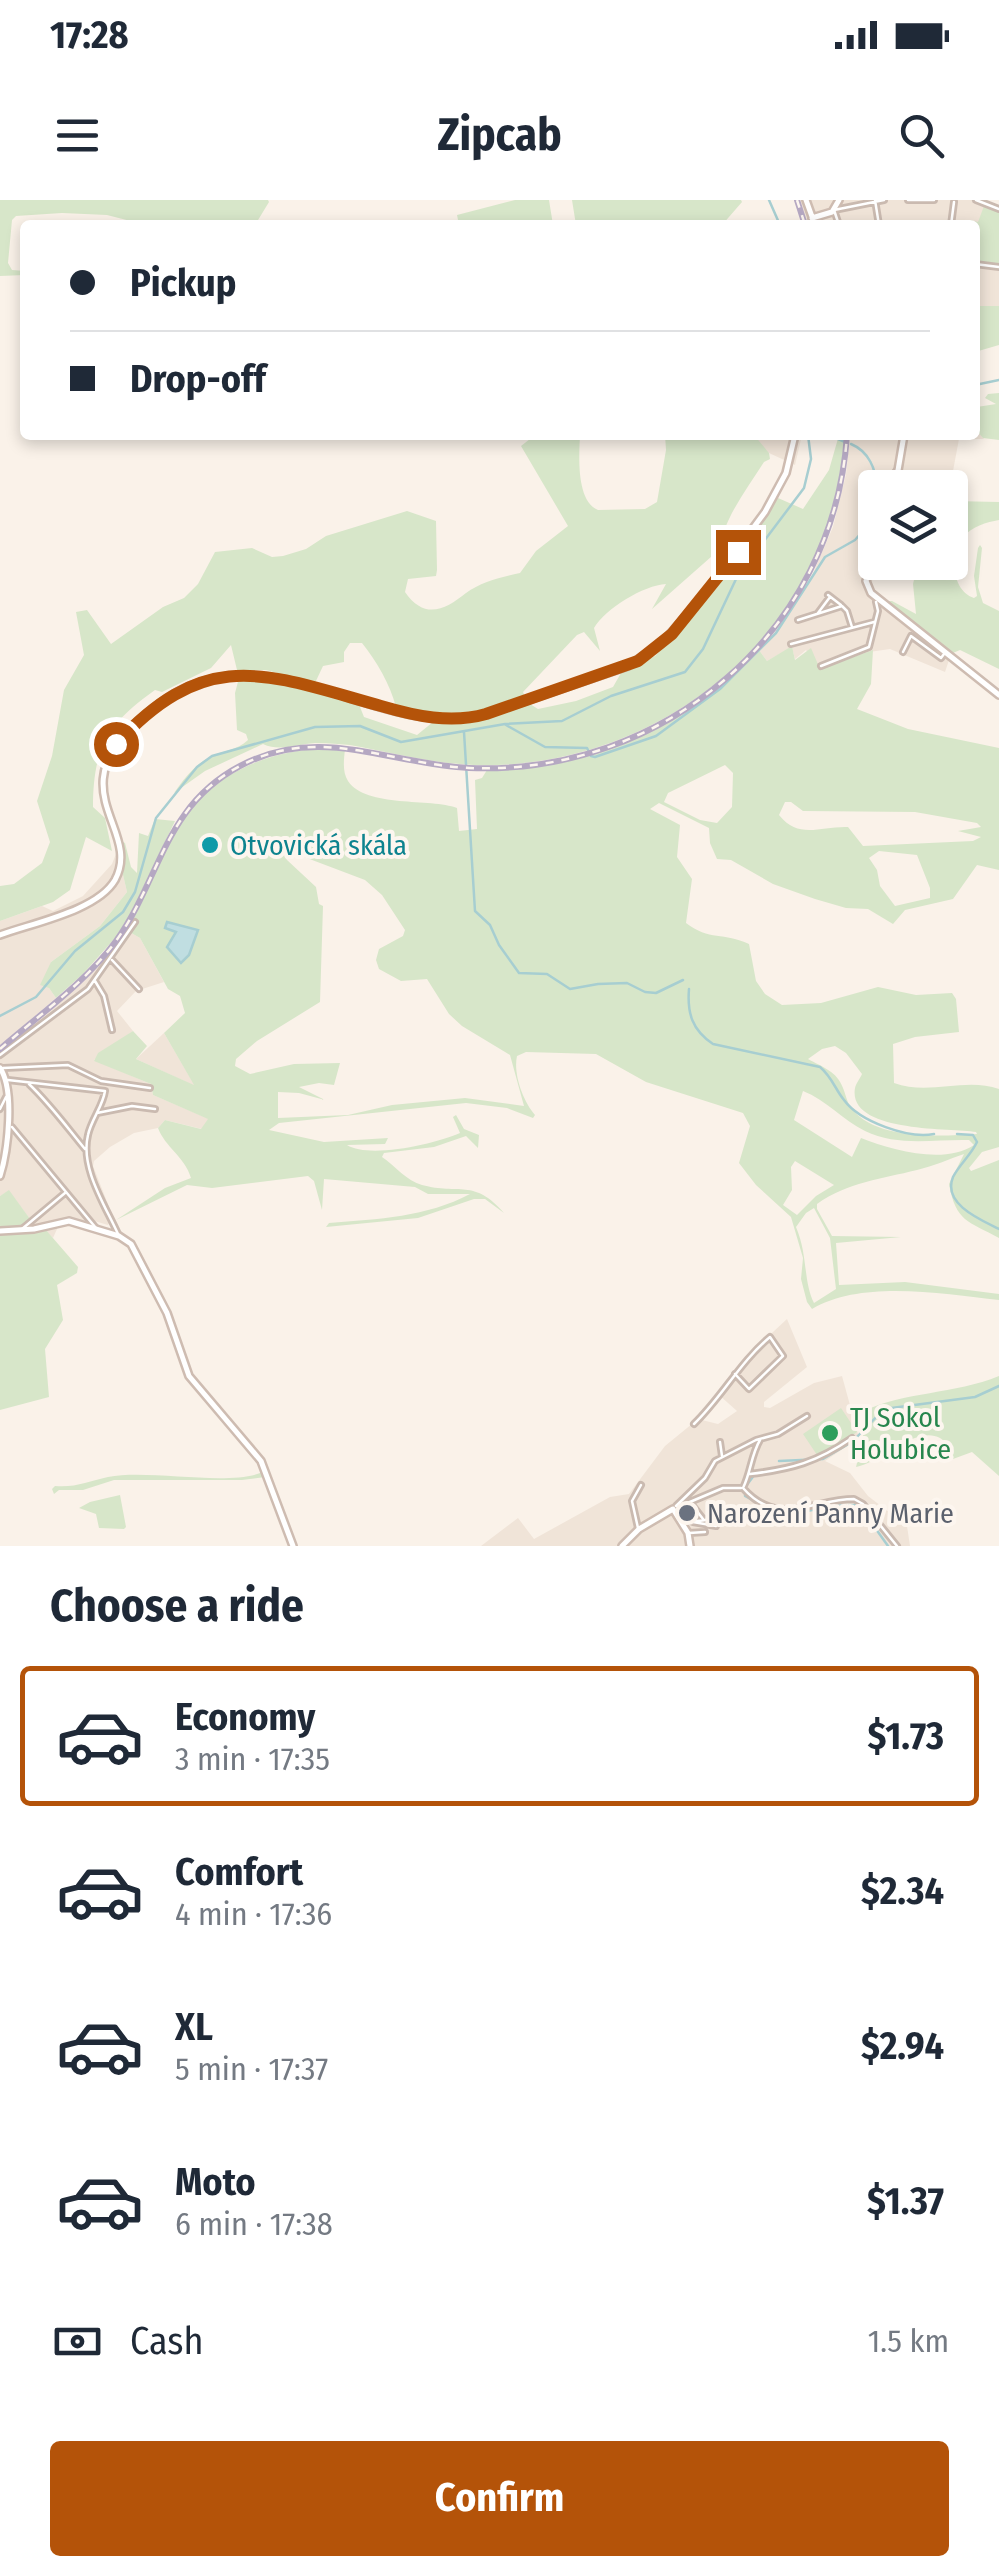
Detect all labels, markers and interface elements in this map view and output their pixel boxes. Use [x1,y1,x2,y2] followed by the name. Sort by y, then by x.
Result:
[50,12,129,58] text: 17:28
[50,108,105,163] icon: menu
[437,108,562,162] text: Zipcab
[894,108,949,163] icon: search
[130,260,236,306] text: Pickup
[130,356,266,402] text: Drop-off
[858,470,968,580] map controls
[858,470,968,580] button: layers
[716,530,761,575] route end
[94,722,139,767] route start
[230,829,407,862] place label: Otvovická skála
[199,834,221,856] marker: Otvovická skála
[850,1401,951,1466] place label: TJ Sokol Holubice
[819,1422,841,1444] marker: TJ Sokol Holubice
[707,1497,954,1530] place label: Narození Panny Marie
[676,1502,698,1524] marker: Narození Panny Marie
[50,1579,304,1633] text: Choose a ride
[55,1691,145,1781] icon: car
[175,1694,315,1740] text: Economy
[868,1713,944,1759] text: $1.73
[175,1740,330,1778] text: 3 min · 17:35
[55,1846,145,1936] icon: car
[175,1849,303,1895] text: Comfort
[861,1868,944,1914] text: $2.34
[175,1895,332,1933] text: 4 min · 17:36
[55,2001,145,2091] icon: car
[175,2004,213,2050] text: XL
[861,2023,944,2069] text: $2.94
[175,2050,328,2088] text: 5 min · 17:37
[55,2156,145,2246] icon: car
[175,2159,256,2205] text: Moto
[867,2178,944,2224] text: $1.37
[175,2205,333,2243] text: 6 min · 17:38
[50,2314,105,2369] icon: cash
[130,2318,204,2364] text: Cash
[868,2322,949,2360] text: 1.5 km
[50,2441,949,2556] button: Confirm

